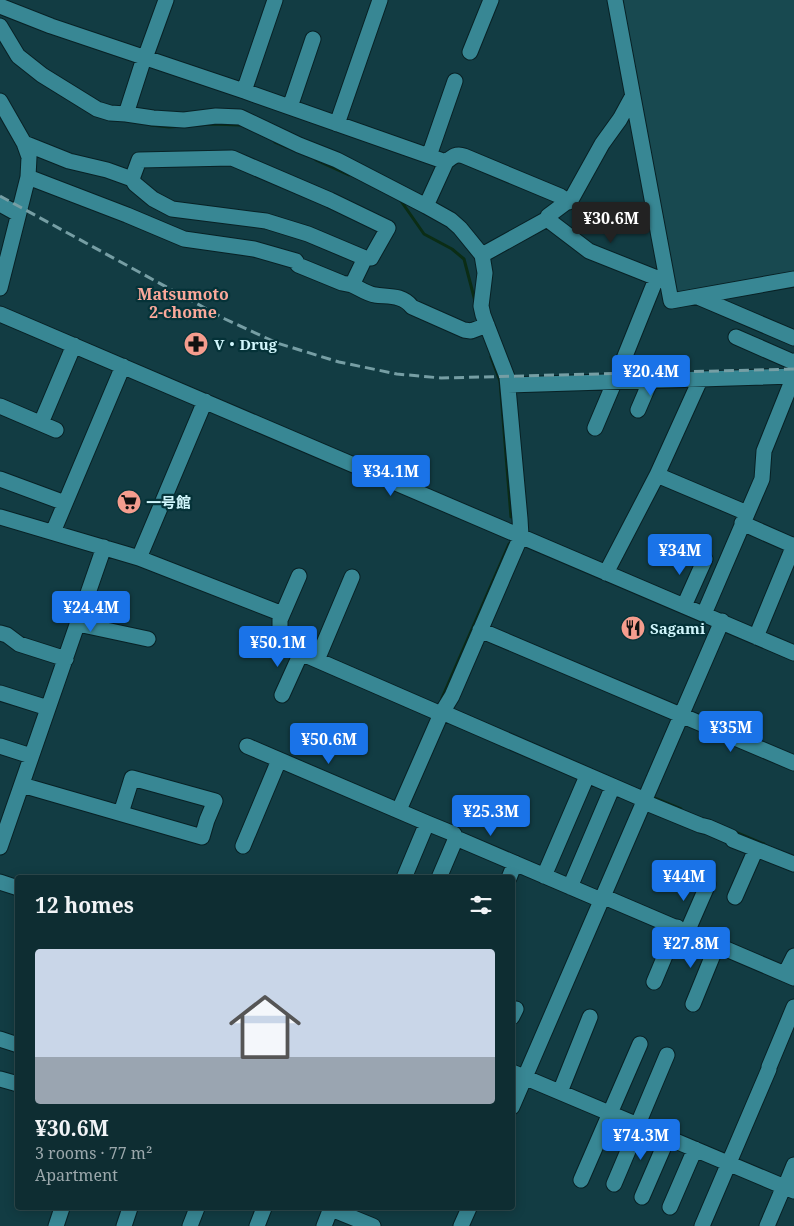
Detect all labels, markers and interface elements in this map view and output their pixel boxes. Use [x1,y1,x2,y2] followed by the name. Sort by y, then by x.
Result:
[570,202,652,244] pin: ¥30.6M
[583,207,639,229] text: ¥30.6M
[137,283,229,323] district label: Matsumoto 2-chome
[183,331,209,357] pharmacy icon: V・Drug
[214,334,278,354] place label: V・Drug
[610,354,692,397] pin: ¥20.4M
[623,360,679,382] text: ¥20.4M
[350,454,432,497] pin: ¥34.1M
[363,460,419,482] text: ¥34.1M
[116,489,142,515] supermarket icon: 一号館
[146,492,191,512] place label: 一号館
[650,534,710,576] pin: ¥34M
[659,539,701,561] text: ¥34M
[50,590,132,633] pin: ¥24.4M
[63,596,119,618] text: ¥24.4M
[620,615,646,641] restaurant icon: Sagami
[650,618,706,638] place label: Sagami
[237,626,319,668] pin: ¥50.1M
[250,631,306,653] text: ¥50.1M
[701,710,761,753] pin: ¥35M
[710,716,752,738] text: ¥35M
[288,722,370,765] pin: ¥50.6M
[301,728,357,750] text: ¥50.6M
[450,794,532,837] pin: ¥25.3M
[463,800,519,822] text: ¥25.3M
[654,860,714,902] pin: ¥44M
[663,865,705,887] text: ¥44M
[35,891,134,919] text: 12 homes
[467,891,495,919] icon: filters
[650,926,732,969] pin: ¥27.8M
[663,932,719,954] text: ¥27.8M
[220,982,310,1072] icon: home
[35,1114,109,1142] text: ¥30.6M
[600,1118,682,1161] pin: ¥74.3M
[613,1124,669,1146] text: ¥74.3M
[35,1142,152,1164] text: 3 rooms · 77 m²
[35,1164,118,1186] text: Apartment

